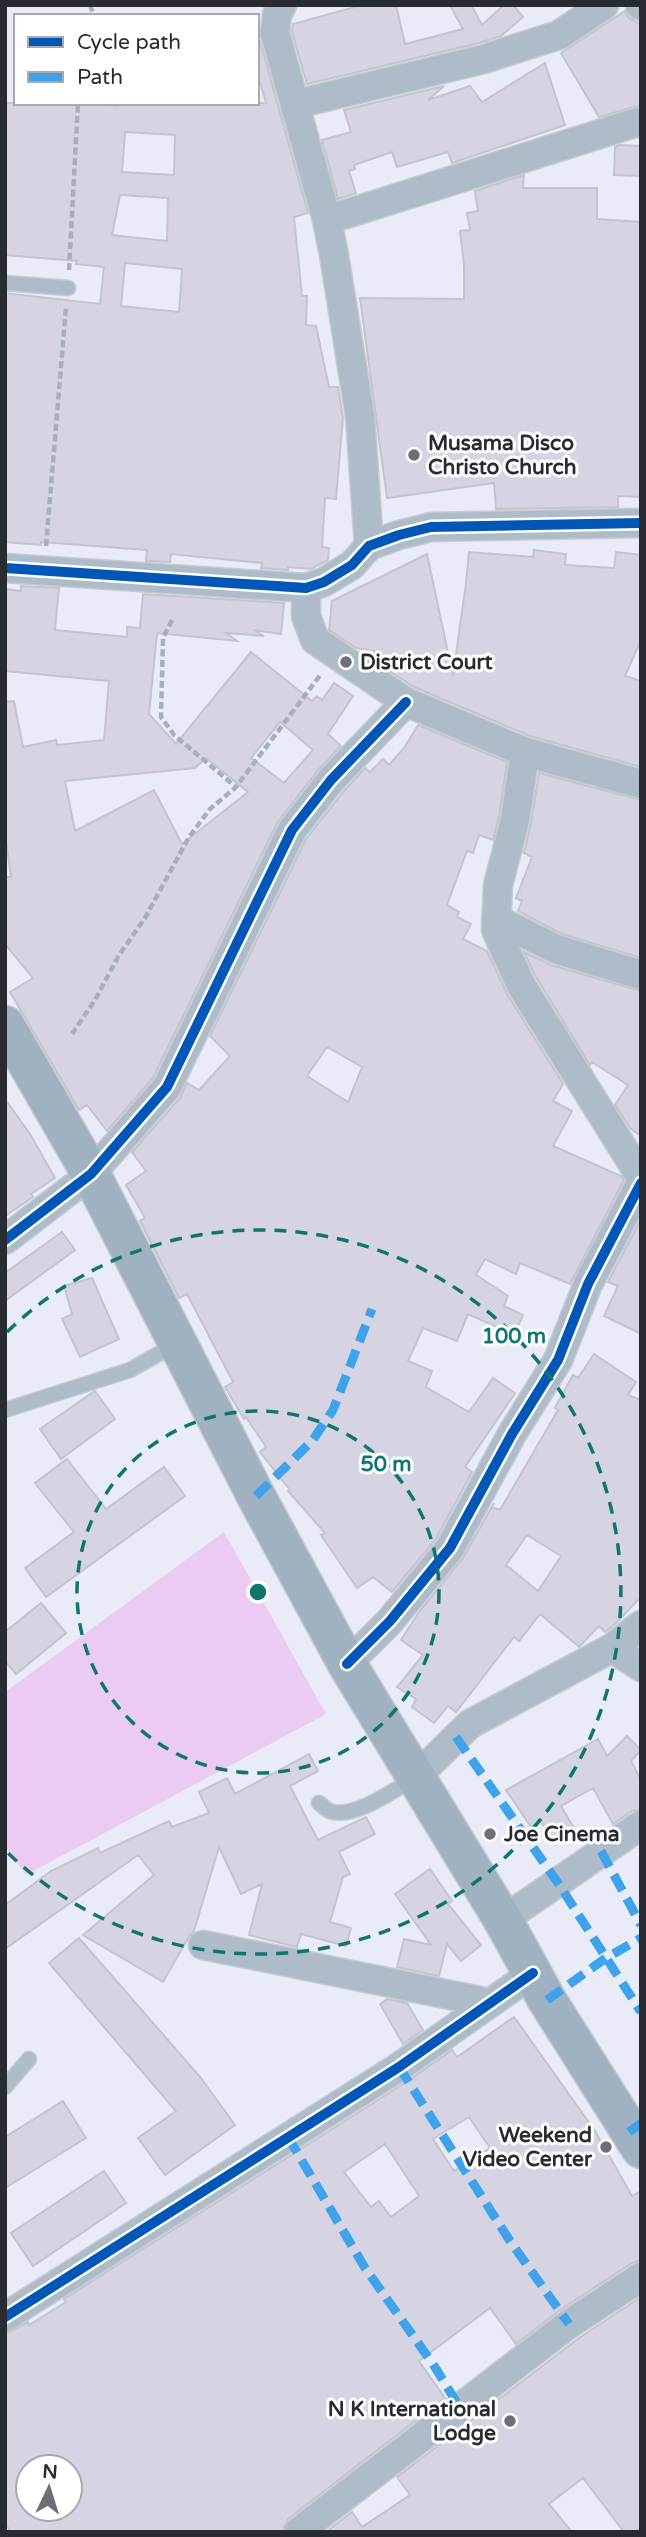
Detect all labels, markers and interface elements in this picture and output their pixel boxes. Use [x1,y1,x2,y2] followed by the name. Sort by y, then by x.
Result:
[14,14,259,105] legend
[77,30,181,55] text: Cycle path
[77,65,123,90] text: Path
[428,431,577,480] place label: Musama Disco Christo Church
[406,447,422,463] marker: Musama Disco Christo Church
[360,650,493,675] place label: District Court
[338,654,354,670] marker: District Court
[482,1324,546,1349] text: 100 m
[360,1452,412,1477] text: 50 m
[246,1580,270,1604] centre of rings
[503,1822,619,1847] place label: Joe Cinema
[482,1826,498,1842] marker: Joe Cinema
[463,2123,593,2172] place label: Weekend Video Center
[598,2139,614,2155] marker: Weekend Video Center
[328,2397,496,2446] place label: N K International Lodge
[502,2413,518,2429] marker: N K International Lodge
[14,2453,84,2523] north arrow
[42,2461,58,2484] text: N

